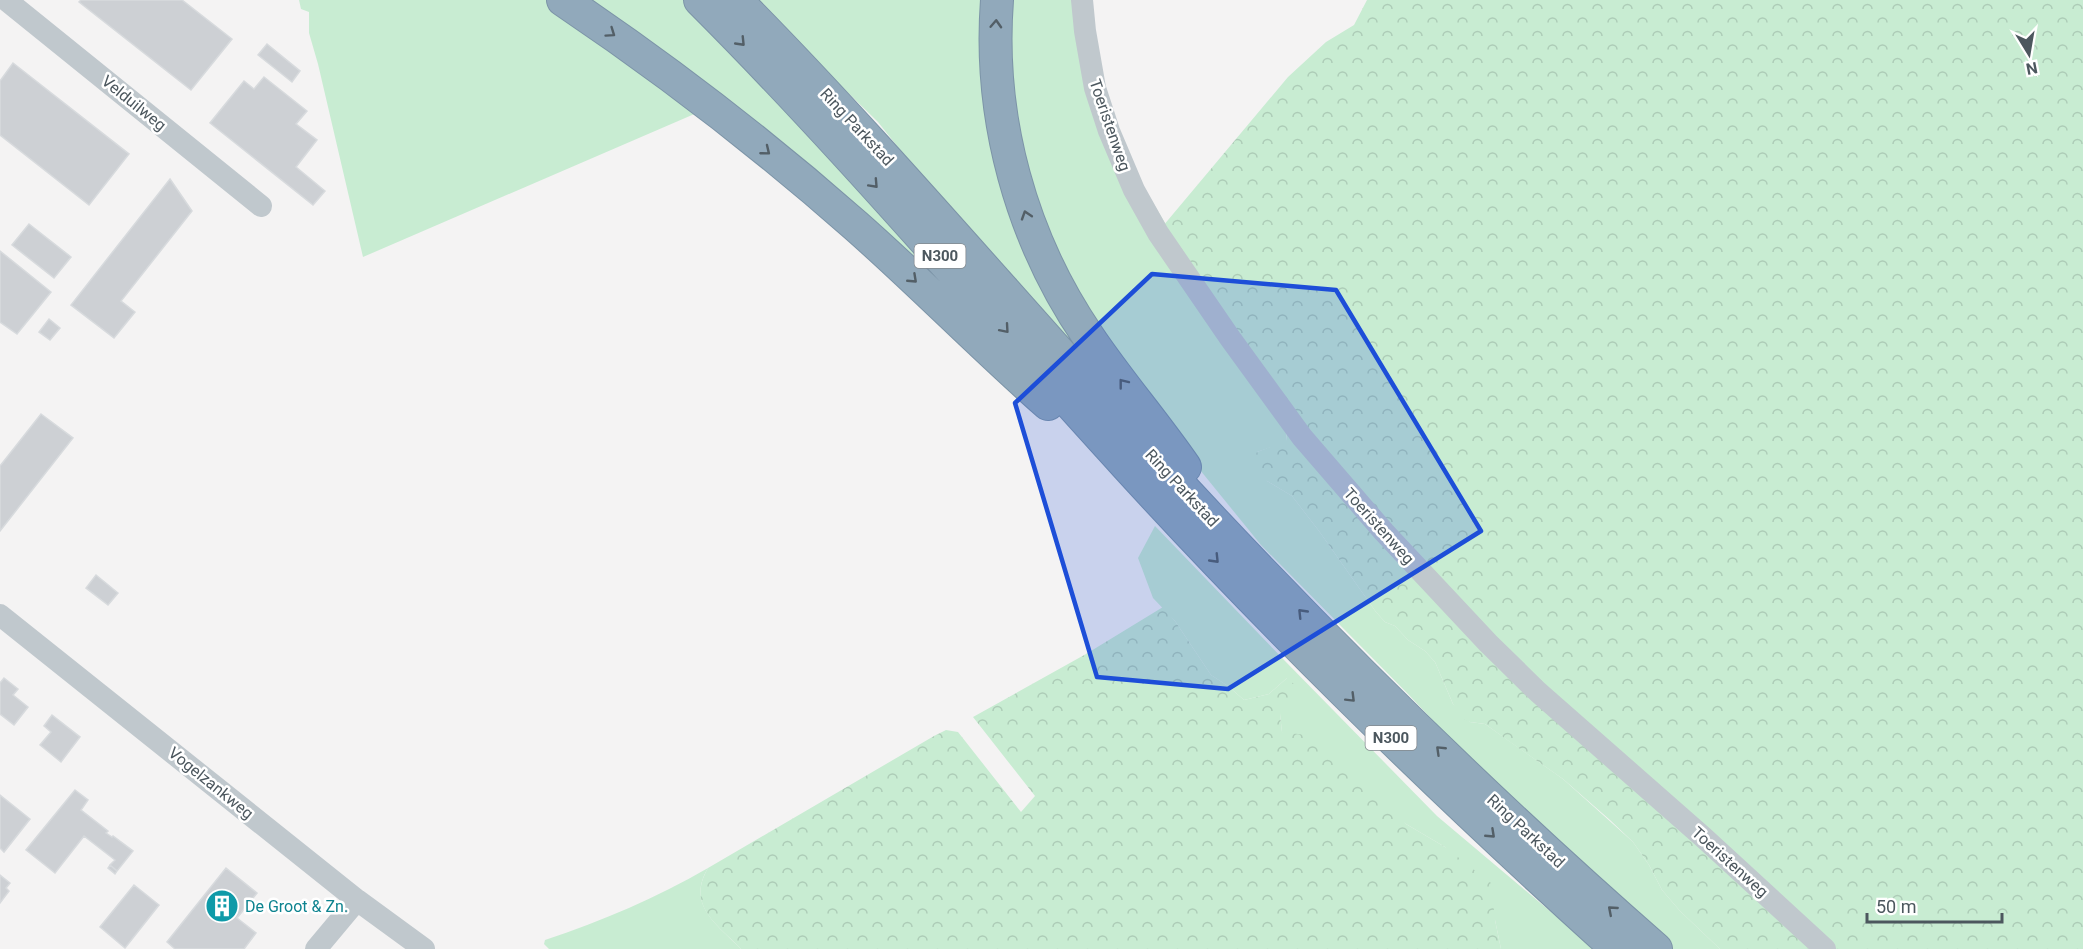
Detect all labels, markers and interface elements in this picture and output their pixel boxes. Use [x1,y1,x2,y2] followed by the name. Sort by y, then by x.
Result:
[989,19,1002,28] one-way arrow
[1999,24,2059,84] north arrow
[604,26,615,37] one-way arrow
[734,34,745,45] one-way arrow
[2024,58,2039,79] text: N
[98,71,170,135] street label: Velduilweg
[1085,77,1135,173] street label: Toeristenweg
[816,84,898,170] street label: Ring Parkstad
[760,144,771,155] one-way arrow
[867,177,878,188] one-way arrow
[1021,210,1034,221] one-way arrow
[914,244,966,268] road number: N300
[907,272,917,283] one-way arrow
[998,322,1009,333] one-way arrow
[1120,379,1131,390] one-way arrow
[1141,445,1223,531] street label: Ring Parkstad
[1340,484,1418,568] street label: Toeristenweg
[1207,551,1218,562] one-way arrow
[1298,609,1309,619] one-way arrow
[1343,691,1354,702] one-way arrow
[1366,726,1416,750] road number: N300
[165,743,257,823] street label: Vogelzankweg
[1436,747,1447,758] one-way arrow
[1483,790,1569,872] street label: Ring Parkstad
[1688,823,1772,901] street label: Toeristenweg
[1484,826,1495,837] one-way arrow
[1867,886,2002,924] scale bar
[204,888,240,924] building icon: De Groot & Zn.
[1876,896,1916,917] text: 50 m
[245,897,348,916] place label: De Groot & Zn.
[1608,906,1619,917] one-way arrow

